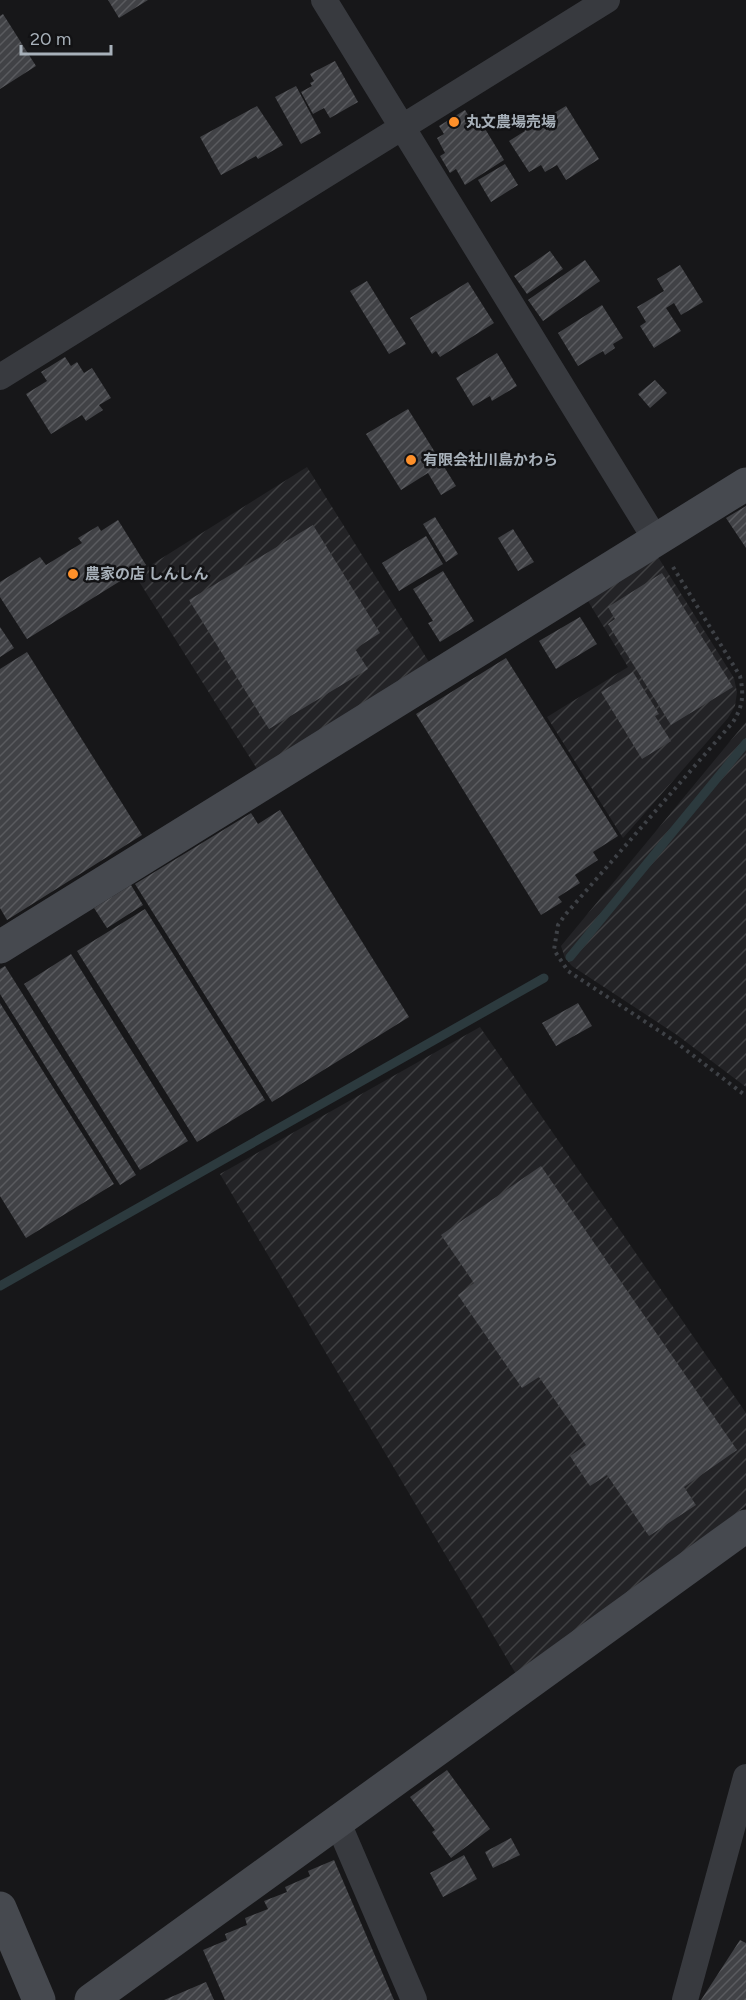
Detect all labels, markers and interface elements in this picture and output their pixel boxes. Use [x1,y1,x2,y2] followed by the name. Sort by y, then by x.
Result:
[21,18,111,56] scale bar
[30,28,71,50] text: 20 m
[466,113,556,131] place label: 丸文農場売場
[447,115,461,129] marker: 丸文農場売場
[423,451,558,469] place label: 有限会社川島かわら
[404,453,418,467] marker: 有限会社川島かわら
[85,565,209,583] place label: 農家の店 しんしん
[66,567,80,581] marker: 農家の店 しんしん

